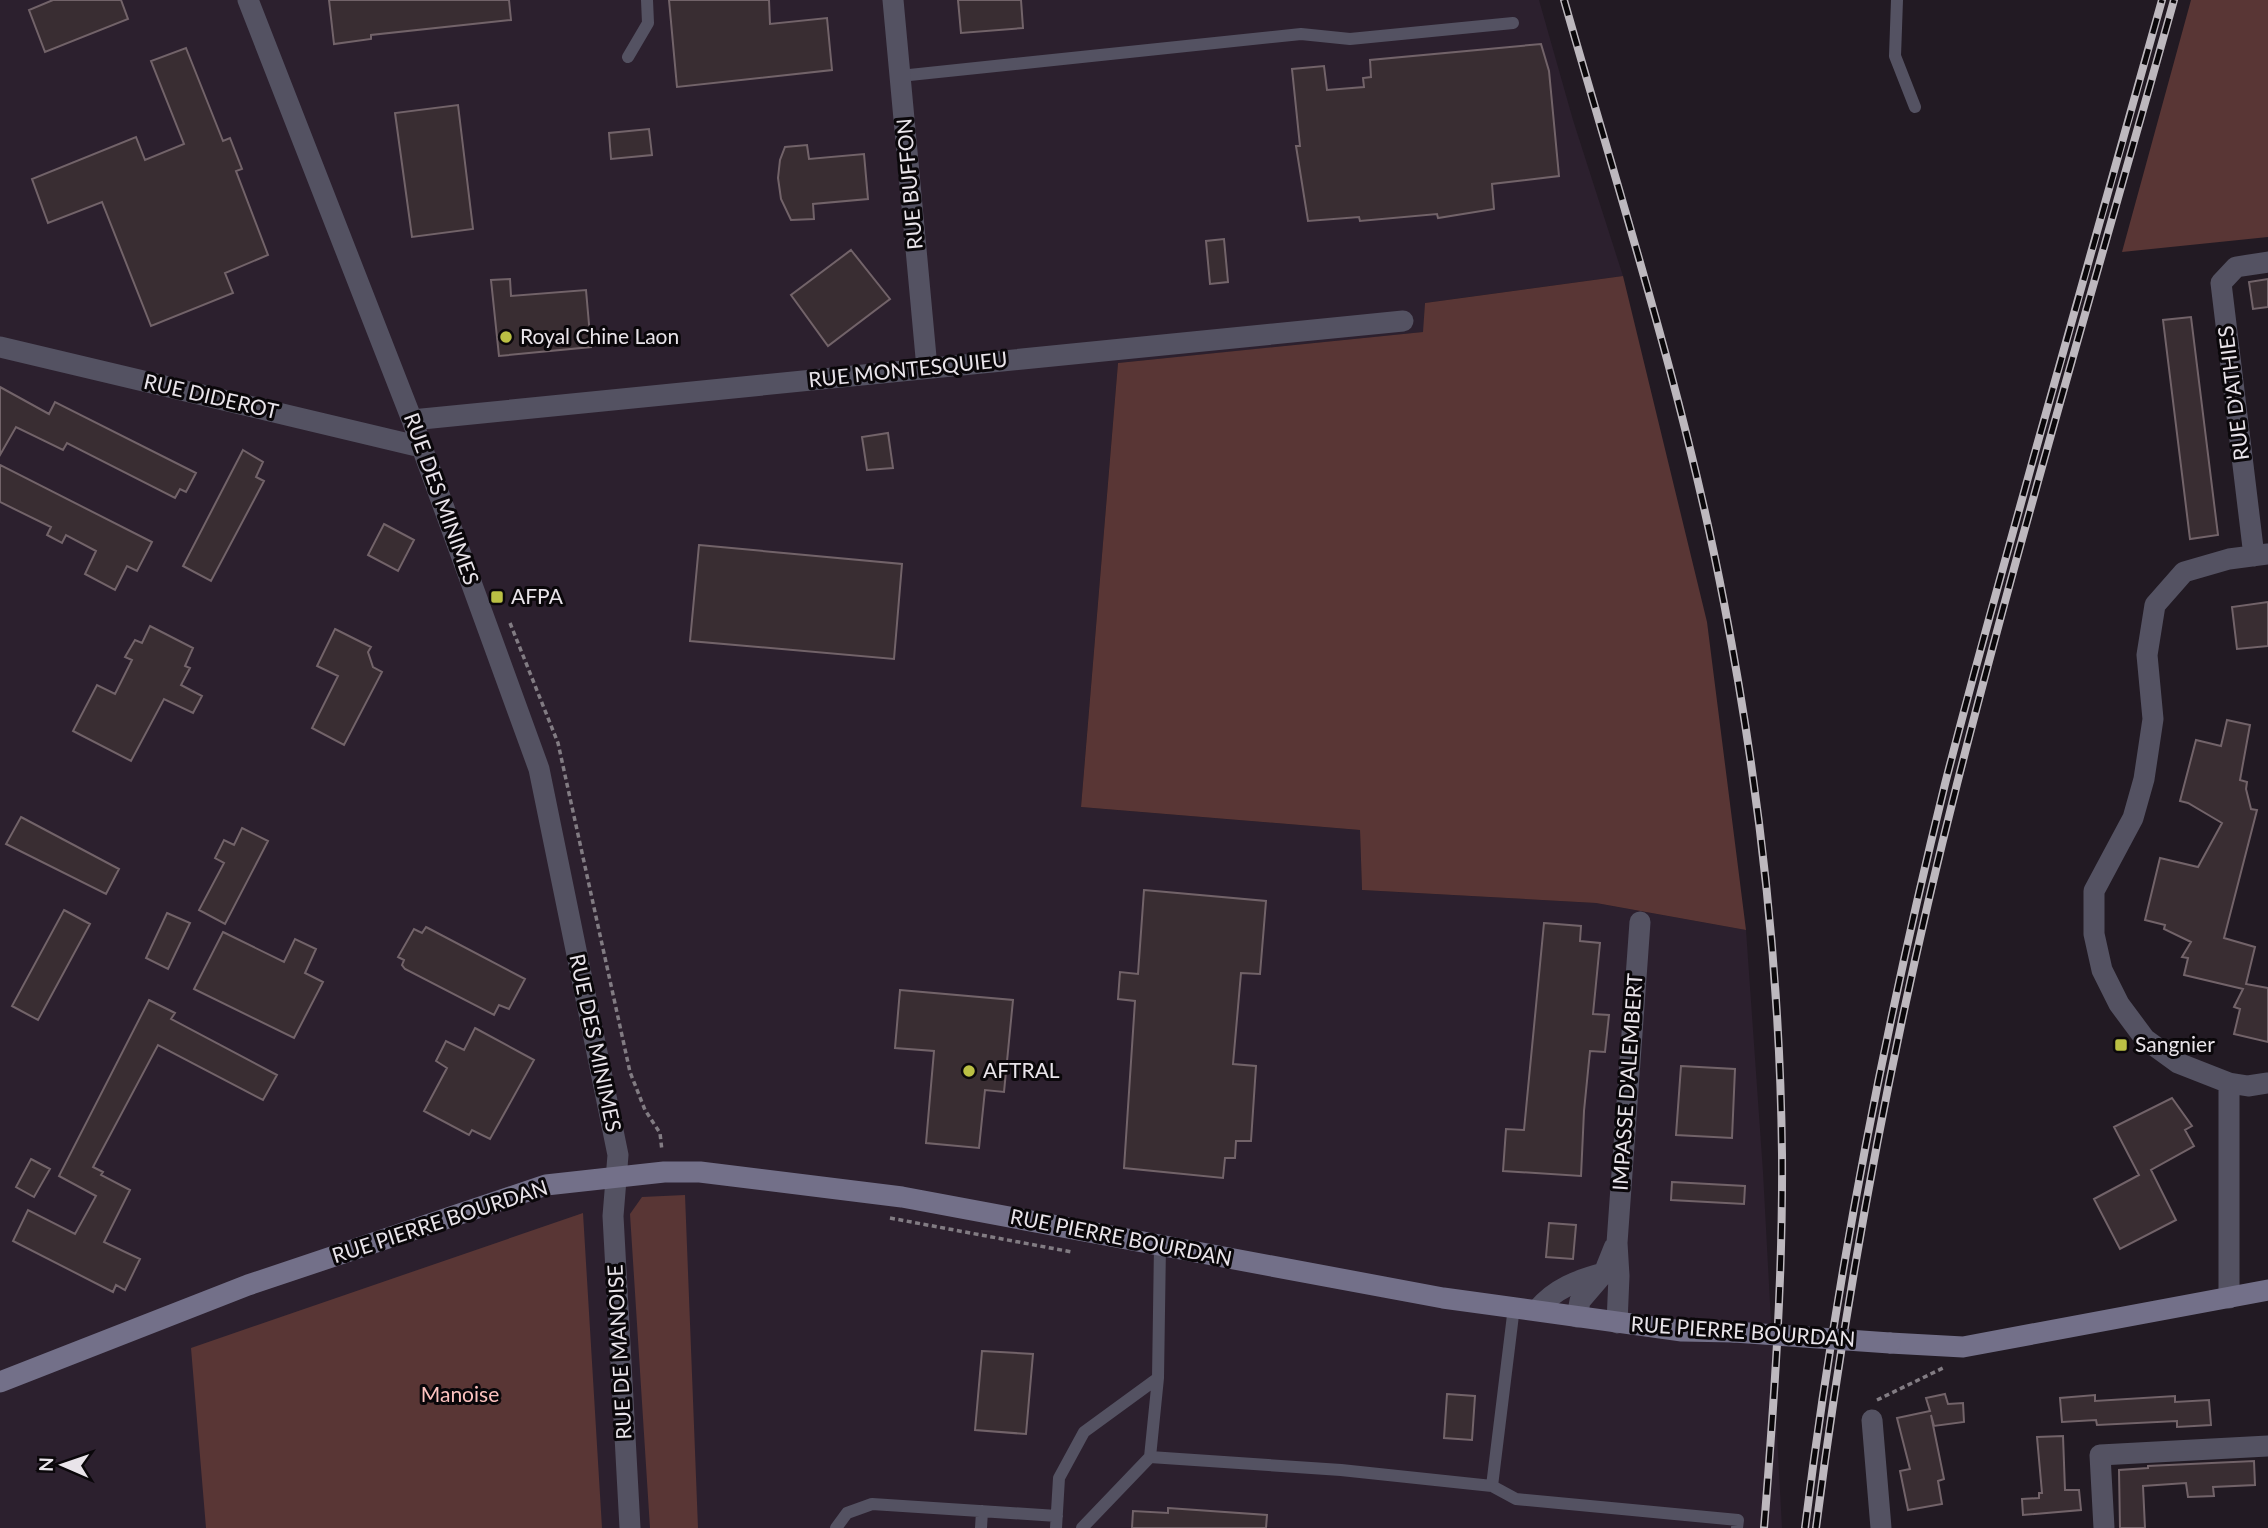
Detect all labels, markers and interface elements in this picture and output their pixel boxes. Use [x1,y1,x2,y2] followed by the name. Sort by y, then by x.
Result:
[890,118,927,251] street label: RUE BUFFON
[520,323,679,348] place label: Royal Chine Laon
[2212,324,2253,462] street label: RUE D'ATHIES
[498,329,514,345] marker: Royal Chine Laon
[807,346,1009,391] street label: RUE MONTESQUIEU
[142,368,282,423] street label: RUE DIDEROT
[400,409,485,588] street label: RUE DES MINIMES
[511,583,564,608] place label: AFPA
[489,589,505,605] marker: AFPA
[565,951,628,1134] street label: RUE DES MINIMES
[1606,972,1647,1191] street label: IMPASSE D'ALEMBERT
[2135,1031,2215,1056] place label: Sangnier
[2113,1037,2129,1053] marker: Sangnier
[983,1057,1060,1082] place label: AFTRAL
[961,1063,977,1079] marker: AFTRAL
[329,1174,551,1267] street label: RUE PIERRE BOURDAN
[1008,1203,1234,1270] street label: RUE PIERRE BOURDAN
[601,1264,636,1440] street label: RUE DE MANOISE
[1630,1310,1856,1351] street label: RUE PIERRE BOURDAN
[421,1381,499,1406] park label: Manoise
[28,1430,98,1500] north arrow
[34,1457,57,1472] text: N

